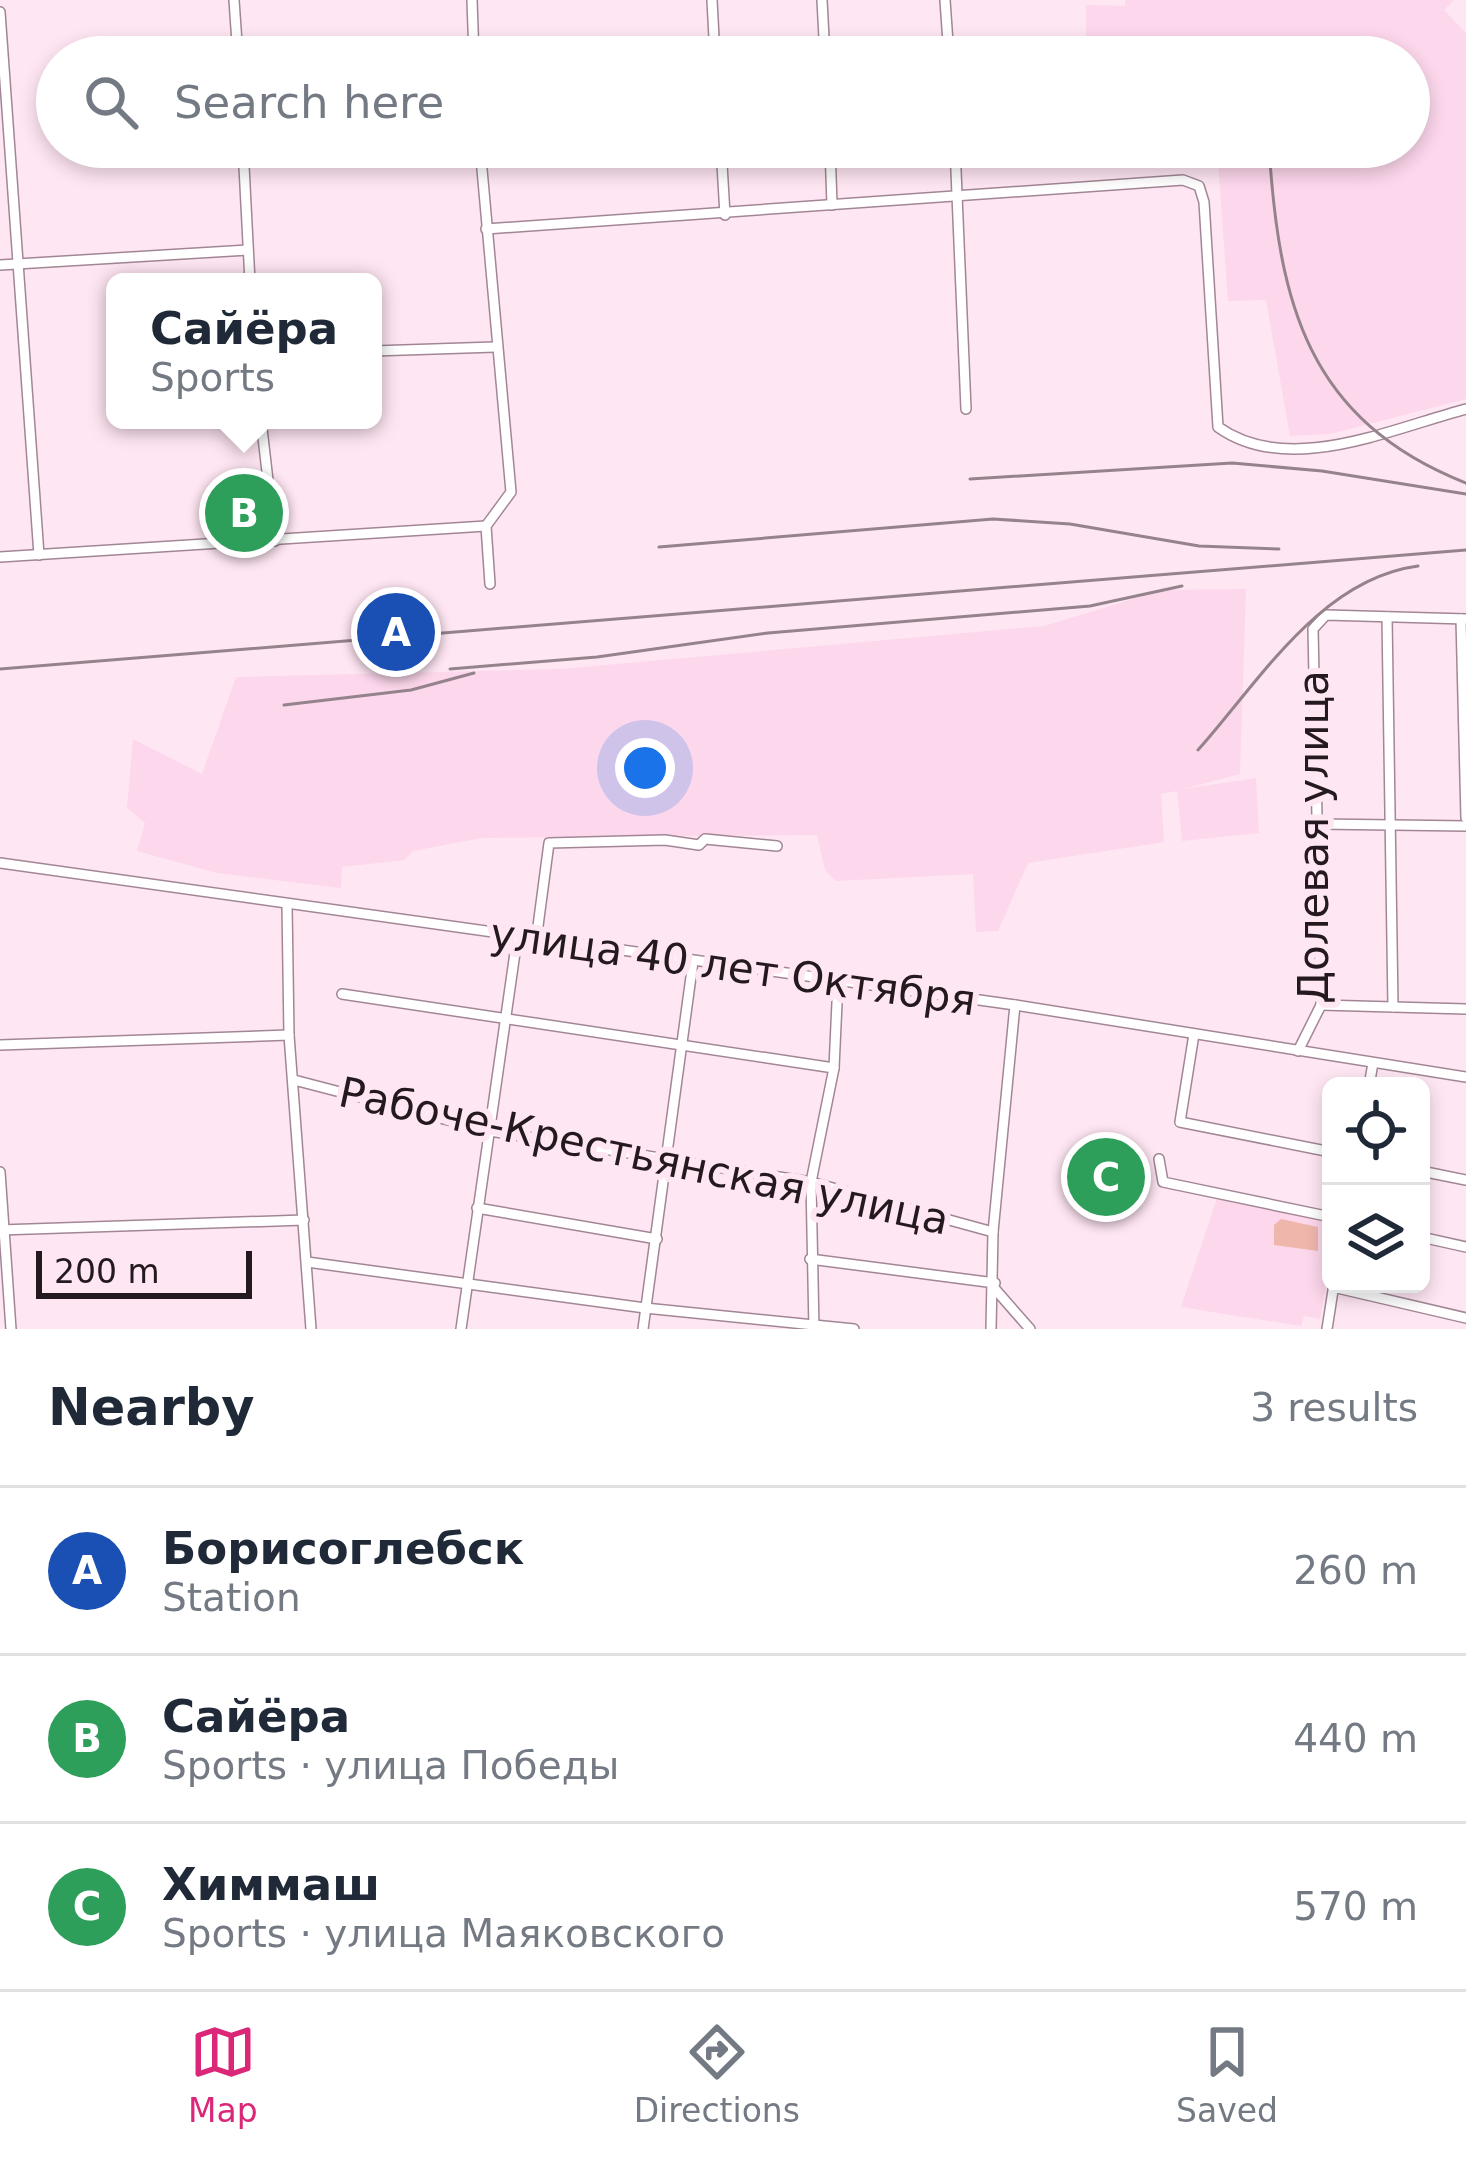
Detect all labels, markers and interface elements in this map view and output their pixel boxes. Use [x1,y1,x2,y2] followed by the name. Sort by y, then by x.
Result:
[36,36,1430,168] search box
[78,69,144,135] icon: search
[174,76,444,129] text: Search here
[106,273,382,429] popup
[150,302,338,355] text: Сайёра
[150,355,275,400] text: Sports
[205,468,283,558] pin: B
[357,587,435,677] pin: A
[1289,670,1338,1004] street label: Долевая улица
[615,738,675,798] your location
[487,909,979,1025] street label: улица 40 лет Октября
[335,1067,953,1245] street label: Рабоче-Крестьянская улица
[1322,1077,1430,1293] map controls
[1322,1077,1430,1185] button: locate
[1067,1132,1145,1222] pin: C
[1322,1185,1430,1293] button: layers
[36,1245,252,1298] scale bar
[54,1252,160,1291] text: 200 m
[48,1378,255,1437] text: Nearby
[1250,1385,1418,1430] text: 3 results
[162,1522,524,1575] text: Борисоглебск
[72,1548,102,1593] text: A
[1293,1548,1418,1593] text: 260 m
[162,1575,301,1620] text: Station
[162,1690,350,1743] text: Сайёра
[72,1716,102,1761] text: B
[1293,1716,1418,1761] text: 440 m
[162,1743,619,1788] text: Sports · улица Победы
[162,1858,380,1911] text: Химмаш
[73,1884,101,1929] text: C
[1293,1884,1418,1929] text: 570 m
[162,1911,725,1956] text: Sports · улица Маяковского
[188,2019,258,2130] tab: Map
[634,2019,800,2130] tab: Directions
[1176,2019,1278,2130] tab: Saved

